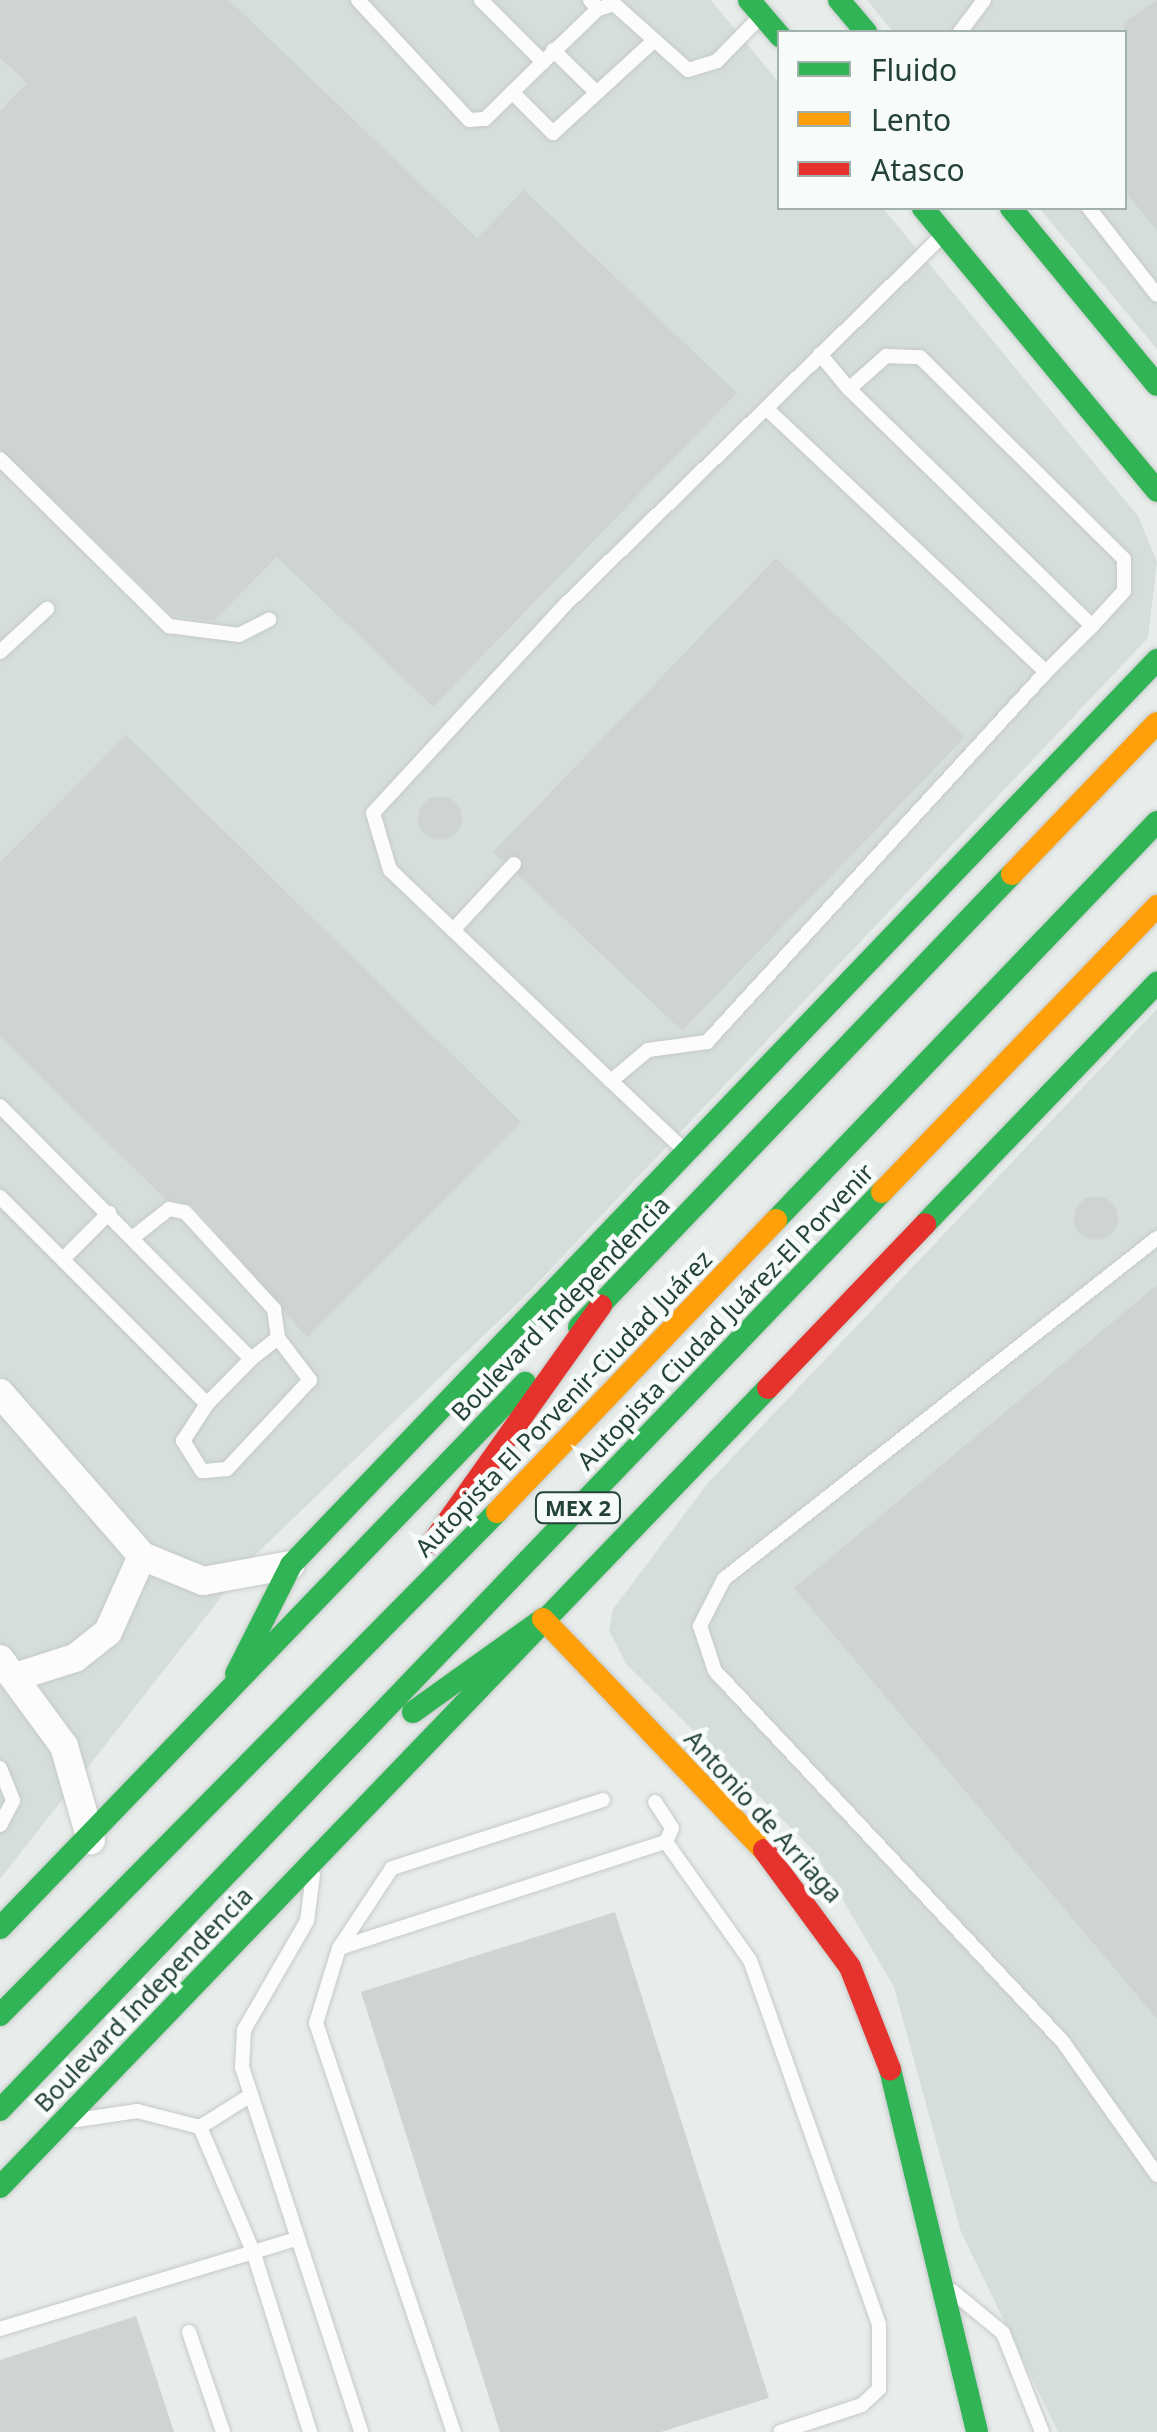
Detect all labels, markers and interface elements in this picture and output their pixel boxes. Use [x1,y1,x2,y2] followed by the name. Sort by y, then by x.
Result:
[777,30,1127,210] legend
[871,49,957,90] text: Fluido
[871,99,951,140] text: Lento
[871,149,965,190] text: Atasco
[570,1157,880,1475] street label: Autopista Ciudad Juárez-El Porvenir
[445,1189,675,1427] street label: Boulevard Independencia
[408,1244,718,1562] street label: Autopista El Porvenir-Ciudad Juárez
[533,1491,623,1525] road number: MEX 2
[679,1724,849,1908] street label: Antonio de Arriaga
[28,1880,258,2118] street label: Boulevard Independencia

